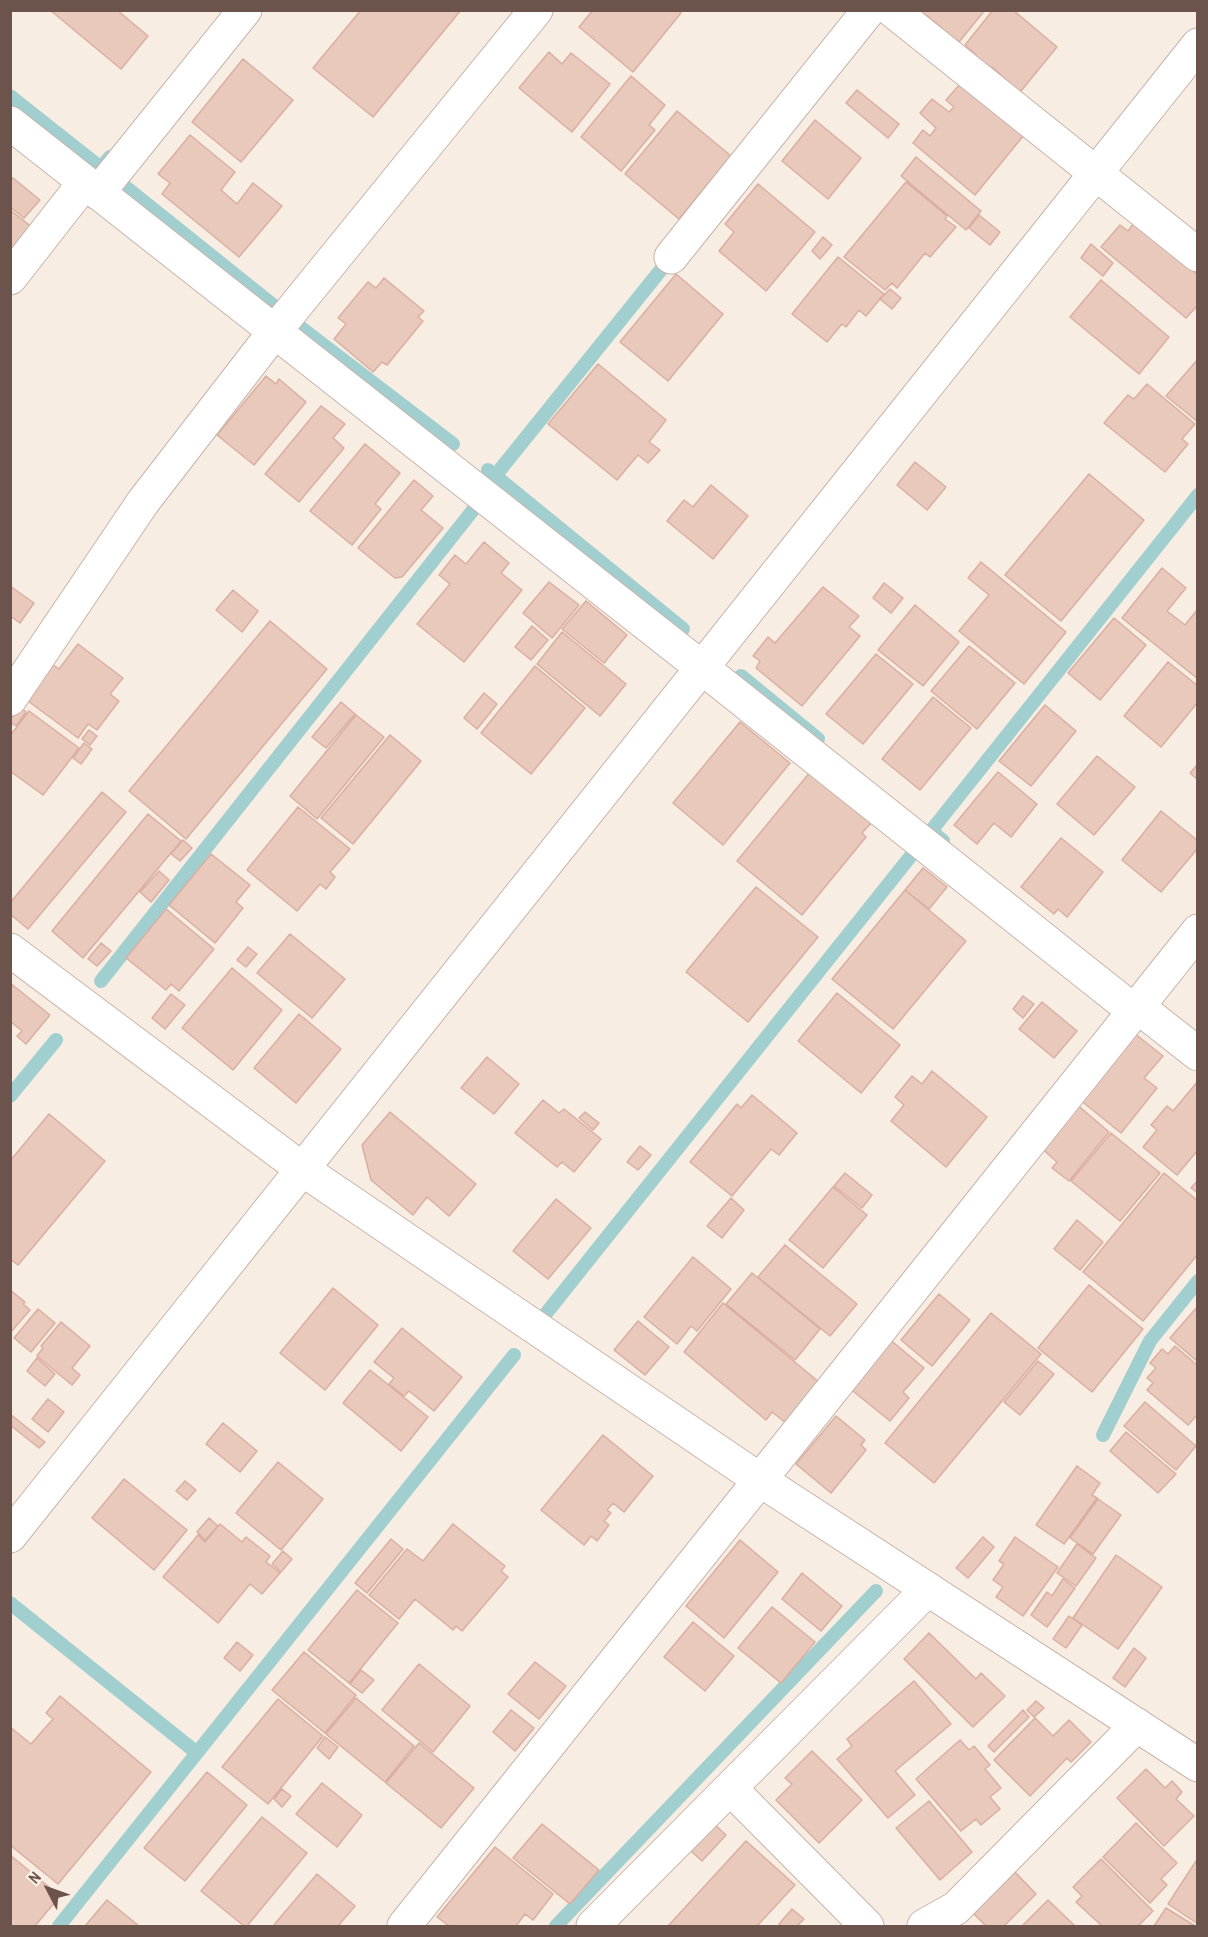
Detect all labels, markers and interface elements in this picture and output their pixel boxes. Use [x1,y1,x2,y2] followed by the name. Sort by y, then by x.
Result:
[18,1859,78,1919] north arrow
[23,1866,46,1888] text: N

